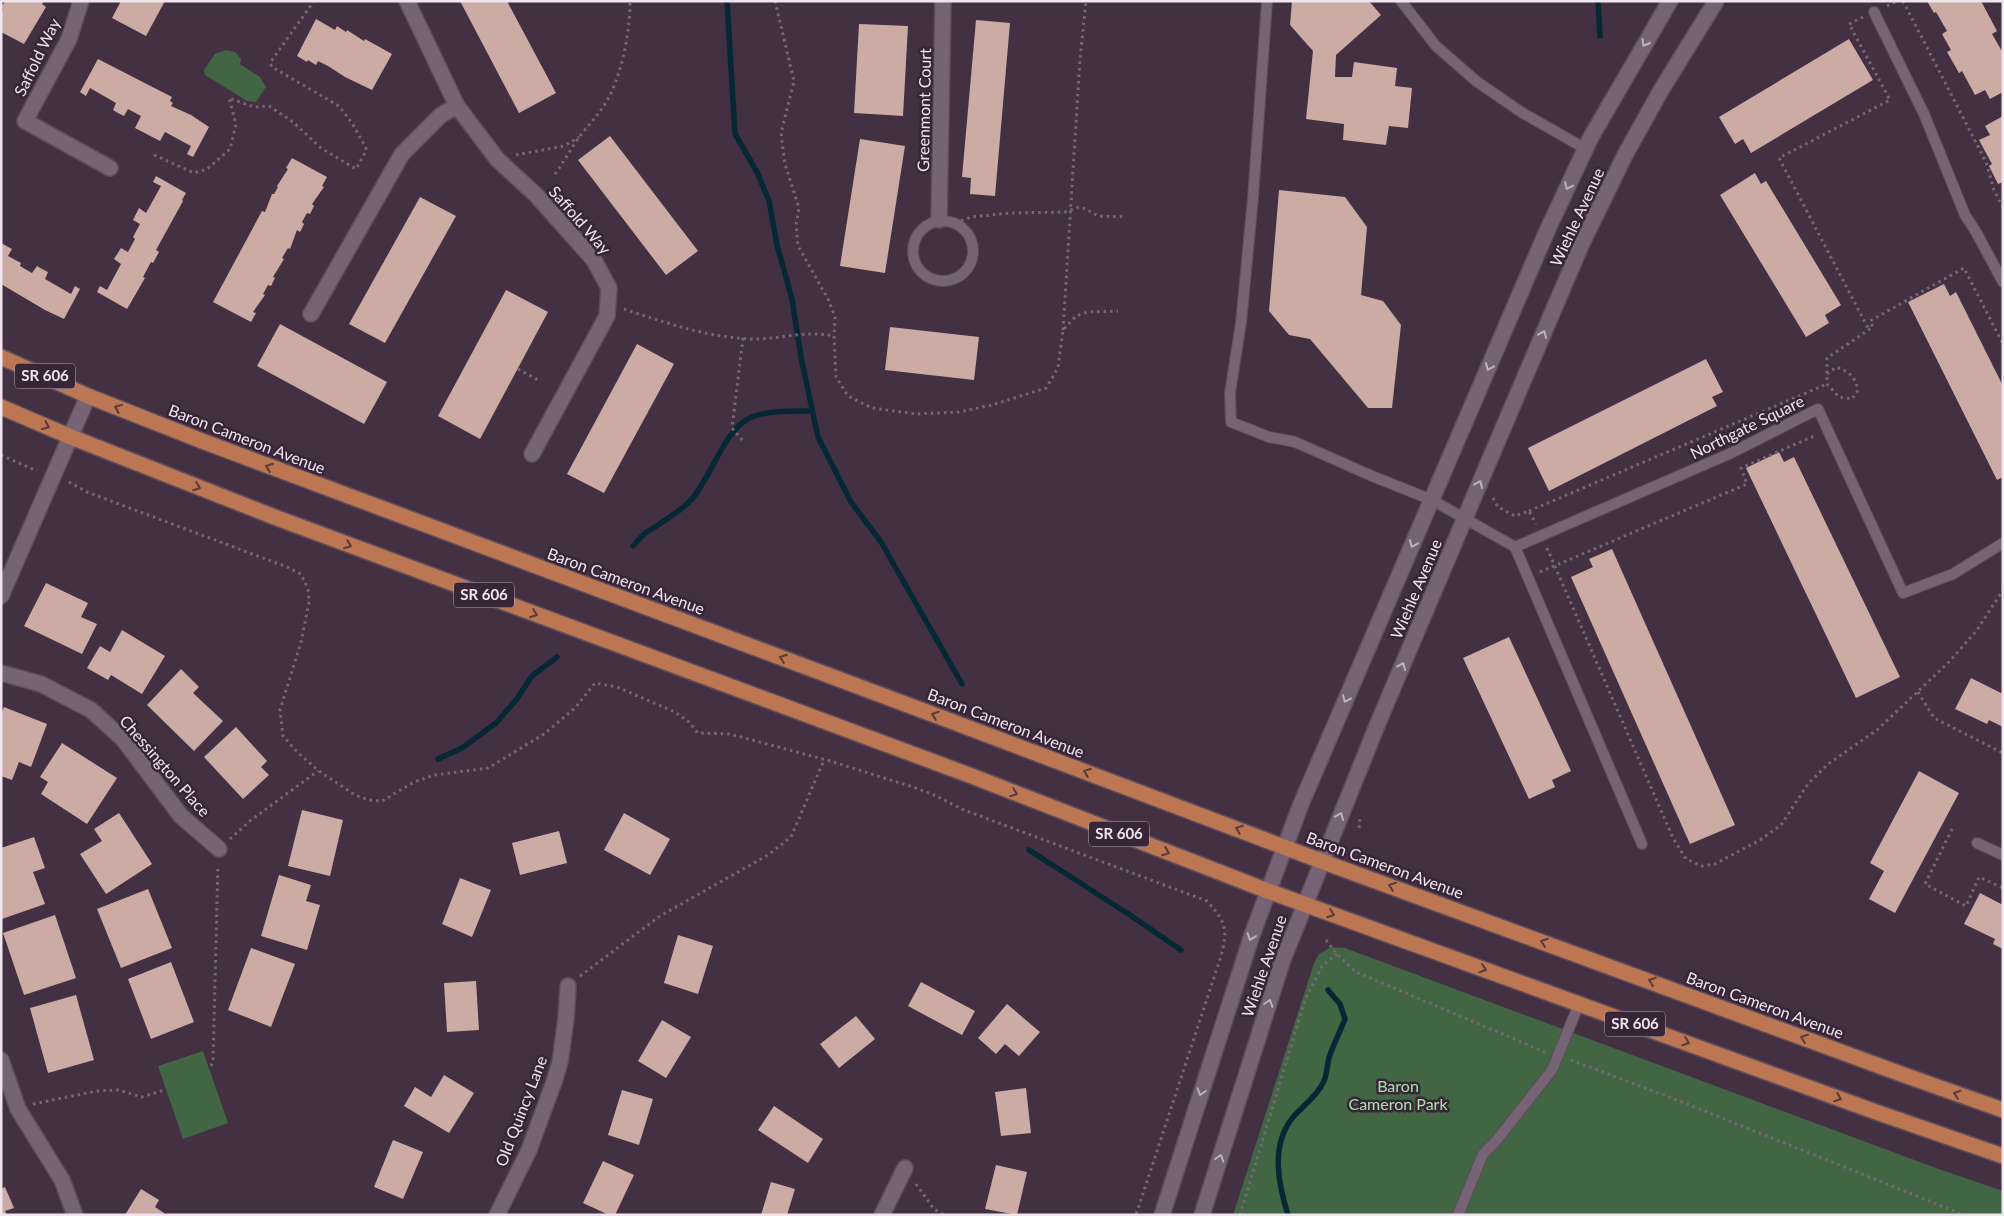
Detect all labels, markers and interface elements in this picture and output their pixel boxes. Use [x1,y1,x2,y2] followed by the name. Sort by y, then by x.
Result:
[10,14,64,99] street label: Saffold Way
[1641,37,1651,46] one-way arrow
[913,48,934,172] street label: Greenmont Court
[1545,165,1608,269] street label: Wiehle Avenue
[1564,181,1574,190] one-way arrow
[546,182,616,258] street label: Saffold Way
[1537,331,1547,339] one-way arrow
[1485,362,1496,371] one-way arrow
[15,364,75,388] road number: SR 606
[1687,391,1807,462] street label: Northgate Square
[166,400,328,477] street label: Baron Cameron Avenue
[114,404,122,414] one-way arrow
[41,420,50,431] one-way arrow
[265,463,274,473] one-way arrow
[1473,480,1483,489] one-way arrow
[192,481,200,491] one-way arrow
[1386,536,1445,642] street label: Wiehle Avenue
[344,539,352,549] one-way arrow
[1409,539,1420,548] one-way arrow
[545,543,707,618] street label: Baron Cameron Avenue
[454,582,514,608] road number: SR 606
[529,608,537,618] one-way arrow
[779,654,787,664] one-way arrow
[1396,662,1407,671] one-way arrow
[925,684,1087,761] street label: Baron Cameron Avenue
[1341,694,1352,703] one-way arrow
[116,711,215,820] street label: Chessington Place
[931,711,940,721] one-way arrow
[1083,768,1092,778] one-way arrow
[1010,787,1018,797] one-way arrow
[1333,812,1344,821] one-way arrow
[1089,822,1149,846] road number: SR 606
[1235,825,1244,835] one-way arrow
[1304,827,1466,902] street label: Baron Cameron Avenue
[1161,846,1170,856] one-way arrow
[1388,882,1396,892] one-way arrow
[1326,908,1335,918] one-way arrow
[1237,912,1290,1019] street label: Wiehle Avenue
[1247,932,1257,941] one-way arrow
[1540,938,1549,948] one-way arrow
[1479,963,1487,973] one-way arrow
[1684,967,1846,1042] street label: Baron Cameron Avenue
[1648,977,1656,987] one-way arrow
[1264,999,1274,1008] one-way arrow
[1605,1012,1665,1036] road number: SR 606
[1800,1033,1809,1044] one-way arrow
[1681,1036,1689,1046] one-way arrow
[491,1053,550,1169] street label: Old Quincy Lane
[1348,1076,1448,1113] park label: Baron Cameron Park
[1197,1087,1207,1095] one-way arrow
[1953,1090,1961,1100] one-way arrow
[1834,1092,1842,1102] one-way arrow
[1215,1154,1225,1163] one-way arrow

